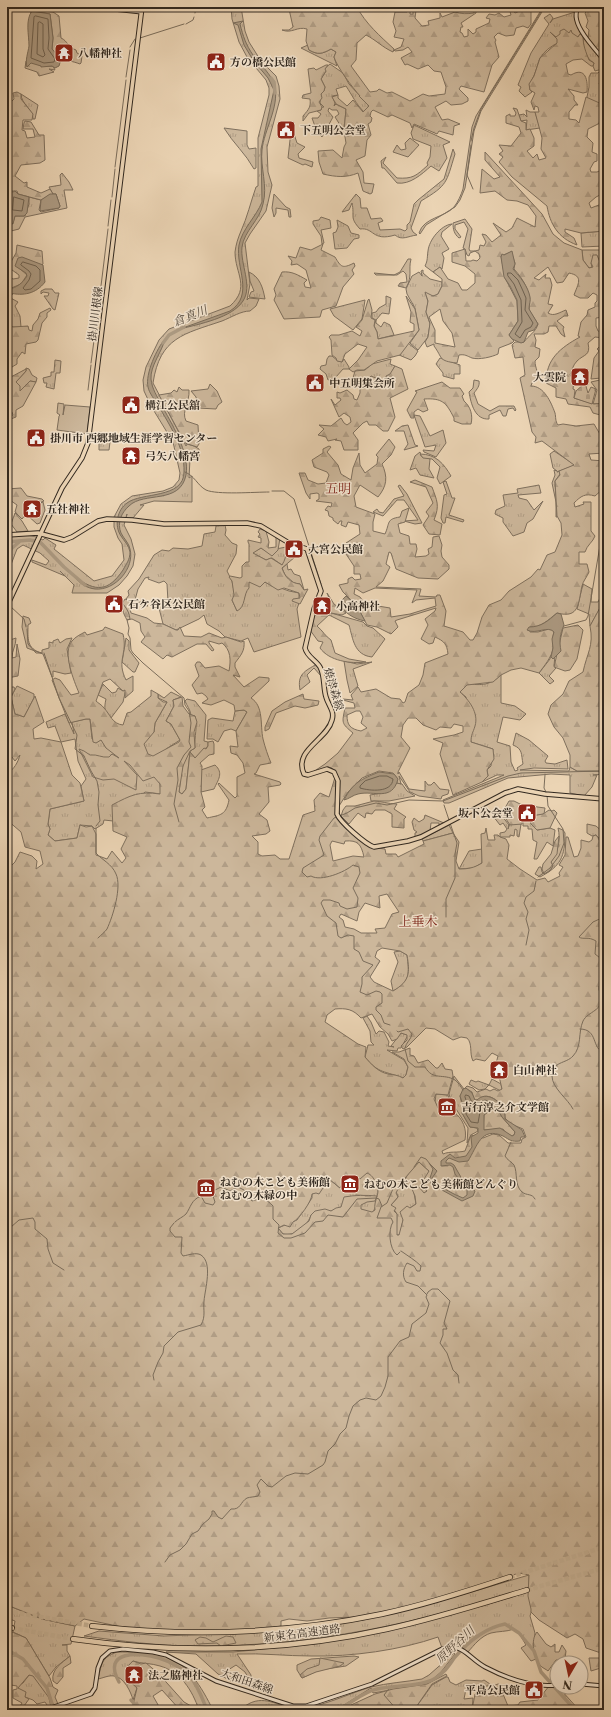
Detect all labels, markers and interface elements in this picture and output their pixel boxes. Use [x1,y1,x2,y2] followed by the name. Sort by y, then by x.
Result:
[53,42,75,64] temple icon: 八幡神社
[78,46,122,60] place label: 八幡神社
[205,51,227,73] public building icon: 方の橋公民館
[230,55,296,69] place label: 方の橋公民館
[275,119,297,141] public building icon: 下五明公会堂
[300,123,366,137] place label: 下五明公会堂
[85,286,105,342] street label: 掛川川根線
[170,301,211,329] water label: 倉真川
[569,366,591,388] temple icon: 大雲院
[533,370,566,384] place label: 大雲院
[304,372,326,394] public building icon: 中五明集会所
[329,376,395,390] place label: 中五明集会所
[120,394,142,416] public building icon: 構江公民舘
[145,398,200,412] place label: 構江公民舘
[25,427,47,449] public building icon: 掛川市 西郷地域生涯学習センター
[50,431,217,445] place label: 掛川市 西郷地域生涯学習センター
[120,445,142,467] temple icon: 弓矢八幡宮
[145,449,200,463] place label: 弓矢八幡宮
[325,480,351,496] district label: 五明
[21,498,43,520] temple icon: 五社神社
[46,502,90,516] place label: 五社神社
[283,538,305,560] public building icon: 大宮公民館
[308,542,363,556] place label: 大宮公民館
[103,593,125,615] public building icon: 石ケ谷区公民館
[311,595,333,617] temple icon: 小高神社
[128,597,205,611] place label: 石ケ谷区公民館
[336,599,380,613] place label: 小高神社
[321,666,347,712] street label: 焼津森線
[516,802,538,824] public building icon: 坂下公会堂
[458,806,513,820] place label: 坂下公会堂
[398,913,438,929] district label: 上垂木
[488,1059,510,1081] temple icon: 白山神社
[513,1063,557,1077] place label: 白山神社
[436,1096,458,1118] museum icon: 吉行淳之介文学館
[461,1100,549,1114] place label: 吉行淳之介文学館
[339,1173,361,1195] museum icon: ねむの木こども美術館どんぐり
[220,1175,330,1202] place label: ねむの木こども美術館 ねむの木緑の中
[195,1177,217,1199] museum icon: ねむの木こども美術館 ねむの木緑の中
[364,1177,518,1191] place label: ねむの木こども美術館どんぐり
[263,1621,341,1645] street label: 新東名高速道路
[432,1621,479,1666] water label: 原野谷川
[549,1655,589,1695] north arrow
[123,1664,145,1686] temple icon: 法之脇神社
[219,1665,275,1697] street label: 大和田森線
[148,1668,203,1682] place label: 法之脇神社
[561,1677,573,1693] text: N
[523,1679,545,1701] public building icon: 平島公民館
[465,1683,520,1697] place label: 平島公民館

